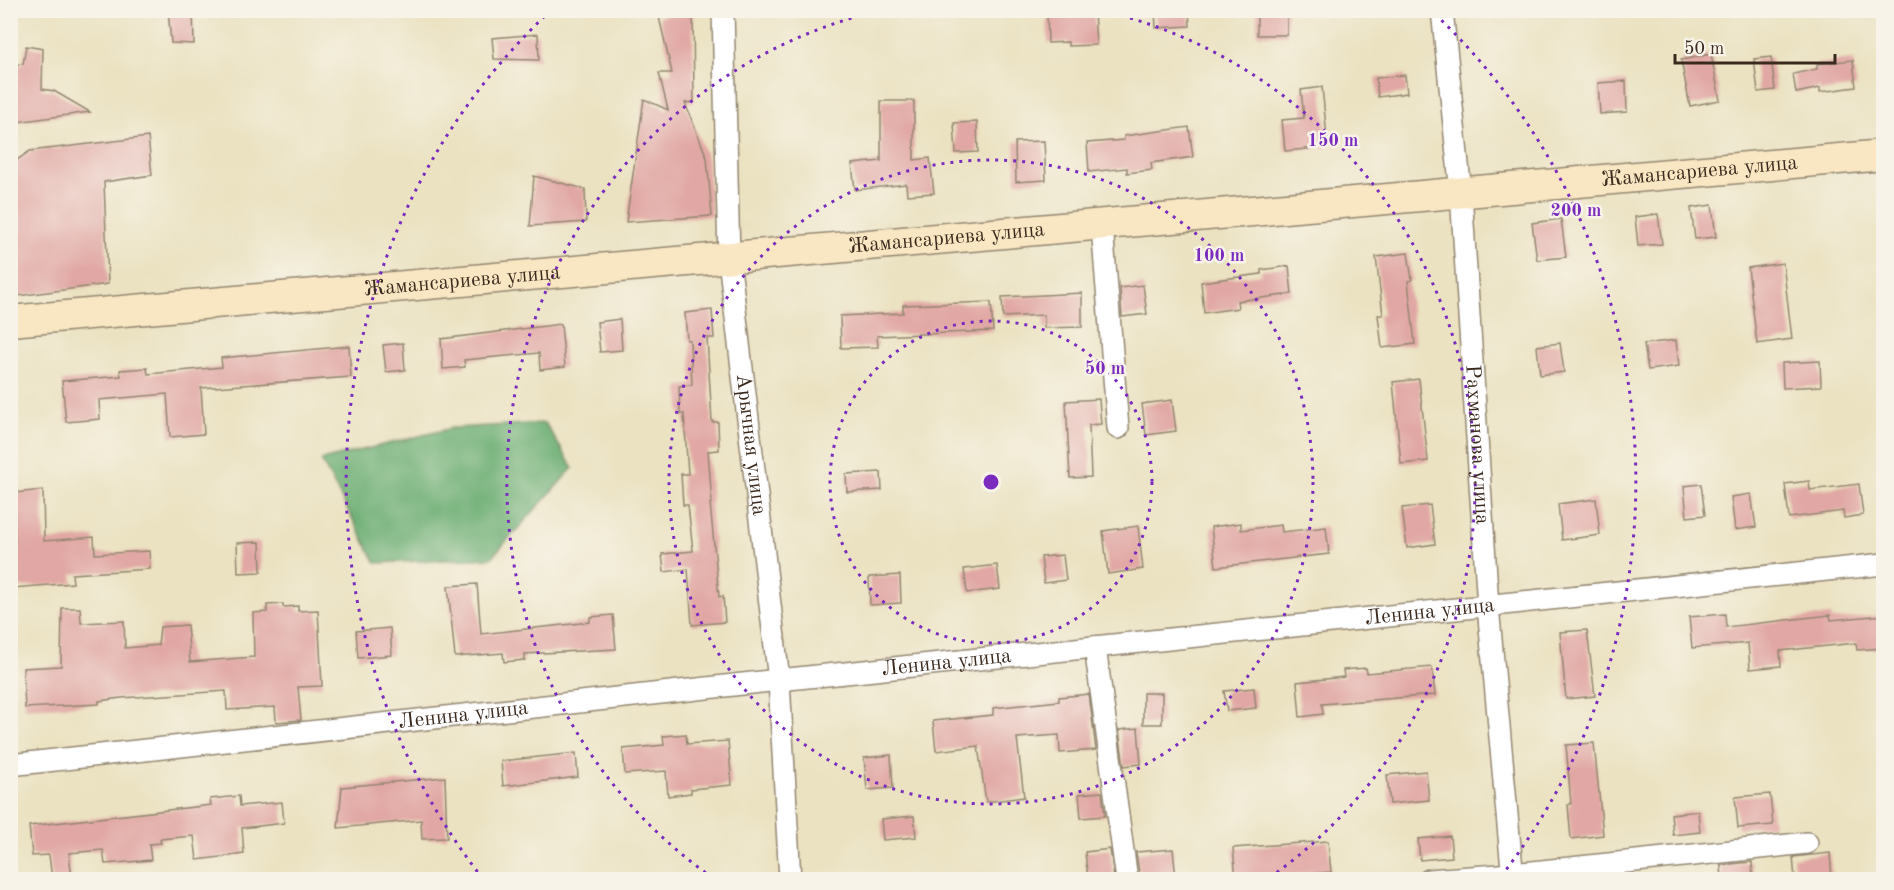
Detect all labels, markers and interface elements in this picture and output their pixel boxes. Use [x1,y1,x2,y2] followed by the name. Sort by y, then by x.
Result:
[1675,27,1836,65] scale bar
[1684,40,1724,58] text: 50 m
[1308,132,1358,150] text: 150 m
[1600,152,1798,191] street label: Жамансариева улица
[1551,202,1601,220] text: 200 m
[847,219,1045,257] street label: Жамансариева улица
[1194,247,1244,265] text: 100 m
[363,262,561,300] street label: Жамансариева улица
[1085,360,1125,378] text: 50 m
[1462,364,1493,525] street label: Рахманова улица
[732,373,770,517] street label: Арычная улица
[981,472,1001,492] centre of rings
[1364,594,1496,629] street label: Ленина улица
[880,645,1012,680] street label: Ленина улица
[397,697,529,733] street label: Ленина улица

